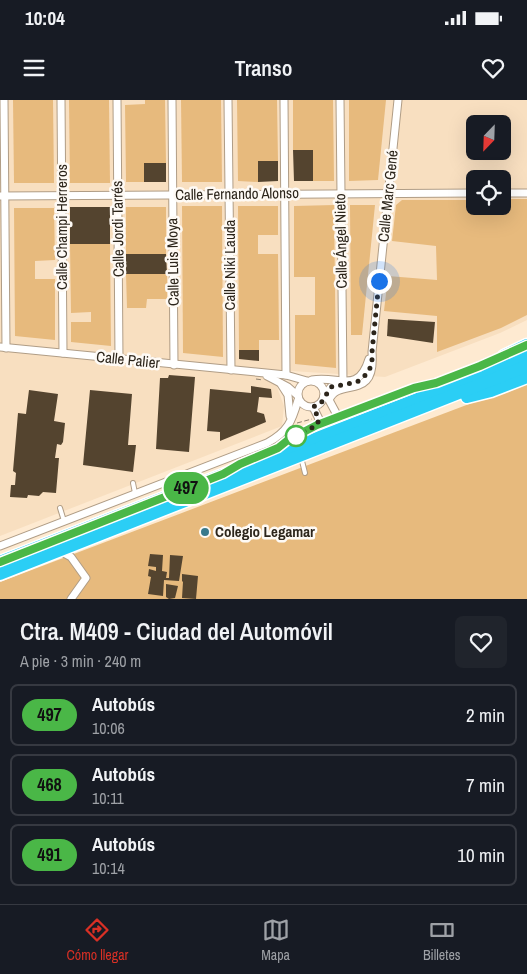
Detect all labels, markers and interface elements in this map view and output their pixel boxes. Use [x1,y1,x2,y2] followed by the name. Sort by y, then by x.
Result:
[25,5,65,31] text: 10:04
[235,53,292,83] text: Transo
[20,54,48,82] icon: menu
[479,54,507,82] icon: heart
[466,115,511,160] north arrow
[466,115,511,215] map controls
[372,149,403,243] street label: Calle Marc Gené
[51,164,72,290] street label: Calle Champi Herreros
[466,170,511,215] button: locate
[106,181,129,277] street label: Calle Jordi Tarrés
[175,182,299,205] street label: Calle Fernando Alonso
[329,193,352,289] street label: Calle Ángel Nieto
[161,218,184,306] street label: Calle Luis Moya
[219,219,240,310] street label: Calle Niki Lauda
[367,269,392,294] your location
[95,346,161,373] street label: Calle Palier
[285,425,307,447] unlabelled marker
[157,472,215,504] line badge: 497
[174,475,198,500] text: 497
[215,521,315,542] place label: Colegio Legamar
[199,526,211,538] marker: Colegio Legamar
[20,615,333,647] text: Ctra. M409 - Ciudad del Automóvil
[455,616,507,668] button: heart
[20,650,141,672] text: A pie · 3 min · 240 m
[92,691,155,717] text: Autobús
[37,702,62,727] text: 497
[466,702,505,728] text: 2 min
[92,717,125,739] text: 10:06
[92,761,155,787] text: Autobús
[37,772,62,797] text: 468
[466,772,505,798] text: 7 min
[92,787,124,809] text: 10:11
[92,831,155,857] text: Autobús
[37,842,62,867] text: 491
[457,842,505,868] text: 10 min
[92,857,125,879] text: 10:14
[66,916,128,964] tab: Cómo llegar
[261,916,290,964] tab: Mapa
[423,916,461,964] tab: Billetes

